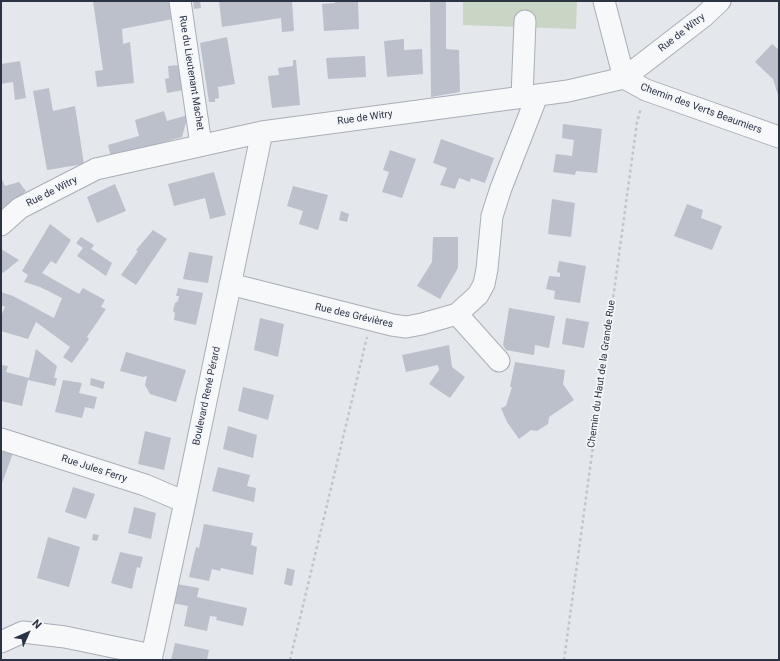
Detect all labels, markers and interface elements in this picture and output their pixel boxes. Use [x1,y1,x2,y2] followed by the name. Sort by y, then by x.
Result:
[656,11,708,55] street label: Rue de Witry
[176,15,206,131] street label: Rue du Lieutenant Machet
[639,81,763,137] street label: Chemin des Verts Beaumiers
[337,108,393,128] street label: Rue de Witry
[24,174,80,210] street label: Rue de Witry
[586,299,618,449] street label: Chemin du Haut de la Grande Rue
[314,301,394,331] street label: Rue des Grévières
[191,346,223,446] street label: Boulevard René Pérard
[60,453,128,485] street label: Rue Jules Ferry
[8,613,48,653] north arrow
[29,617,44,631] text: N

